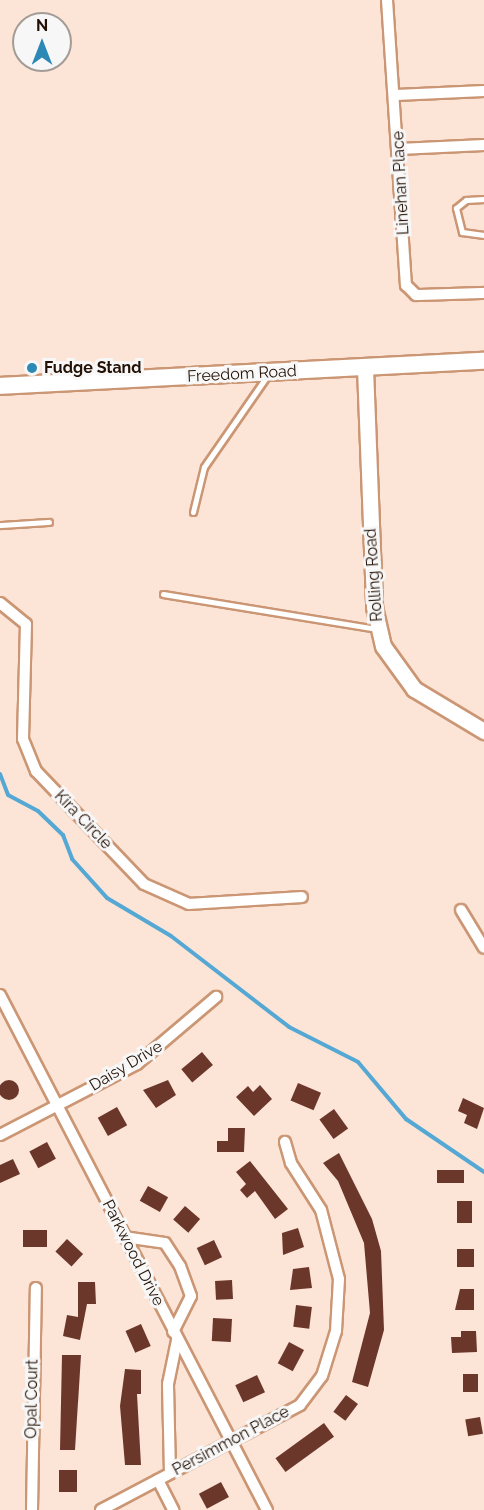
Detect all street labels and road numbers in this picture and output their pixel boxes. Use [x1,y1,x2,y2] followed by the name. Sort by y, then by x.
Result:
[389,131,413,235] street label: Linehan Place
[187,362,297,386] street label: Freedom Road
[361,528,387,622] street label: Rolling Road
[50,787,116,853] street label: Kira Circle
[86,1037,166,1095] street label: Daisy Drive
[98,1197,168,1309] street label: Parkwood Drive
[22,1359,42,1439] street label: Opal Court
[169,1402,293,1480] street label: Persimmon Place

